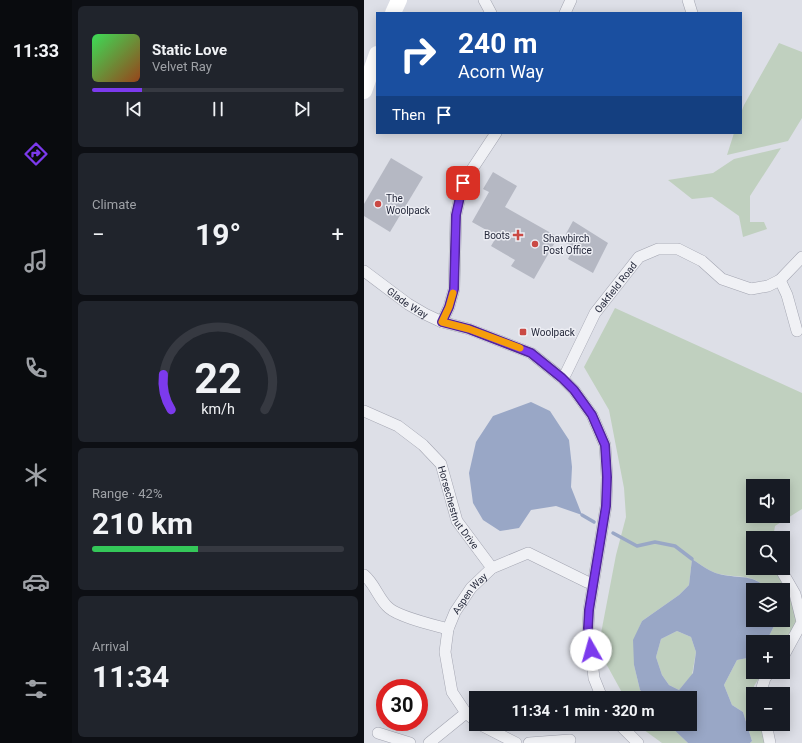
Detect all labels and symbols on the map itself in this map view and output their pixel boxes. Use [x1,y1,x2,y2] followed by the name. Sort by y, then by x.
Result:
[446,166,480,200] pin
[386,193,431,216] place label: The Woolpack
[373,199,383,209] marker: The Woolpack
[484,230,510,241] place label: Boots
[513,230,523,240] marker: Boots
[543,233,592,256] place label: Shawbirch Post Office
[530,239,540,249] marker: Shawbirch Post Office
[592,260,639,315] street label: Oakfield Road
[385,285,430,321] street label: Glade Way
[518,327,528,337] marker: Woolpack
[531,327,576,338] place label: Woolpack
[436,465,481,551] street label: Horsechestnut Drive
[450,571,490,616] street label: Aspen Way
[570,629,612,671] position arrow
[376,679,428,731] speed limit sign: 30

